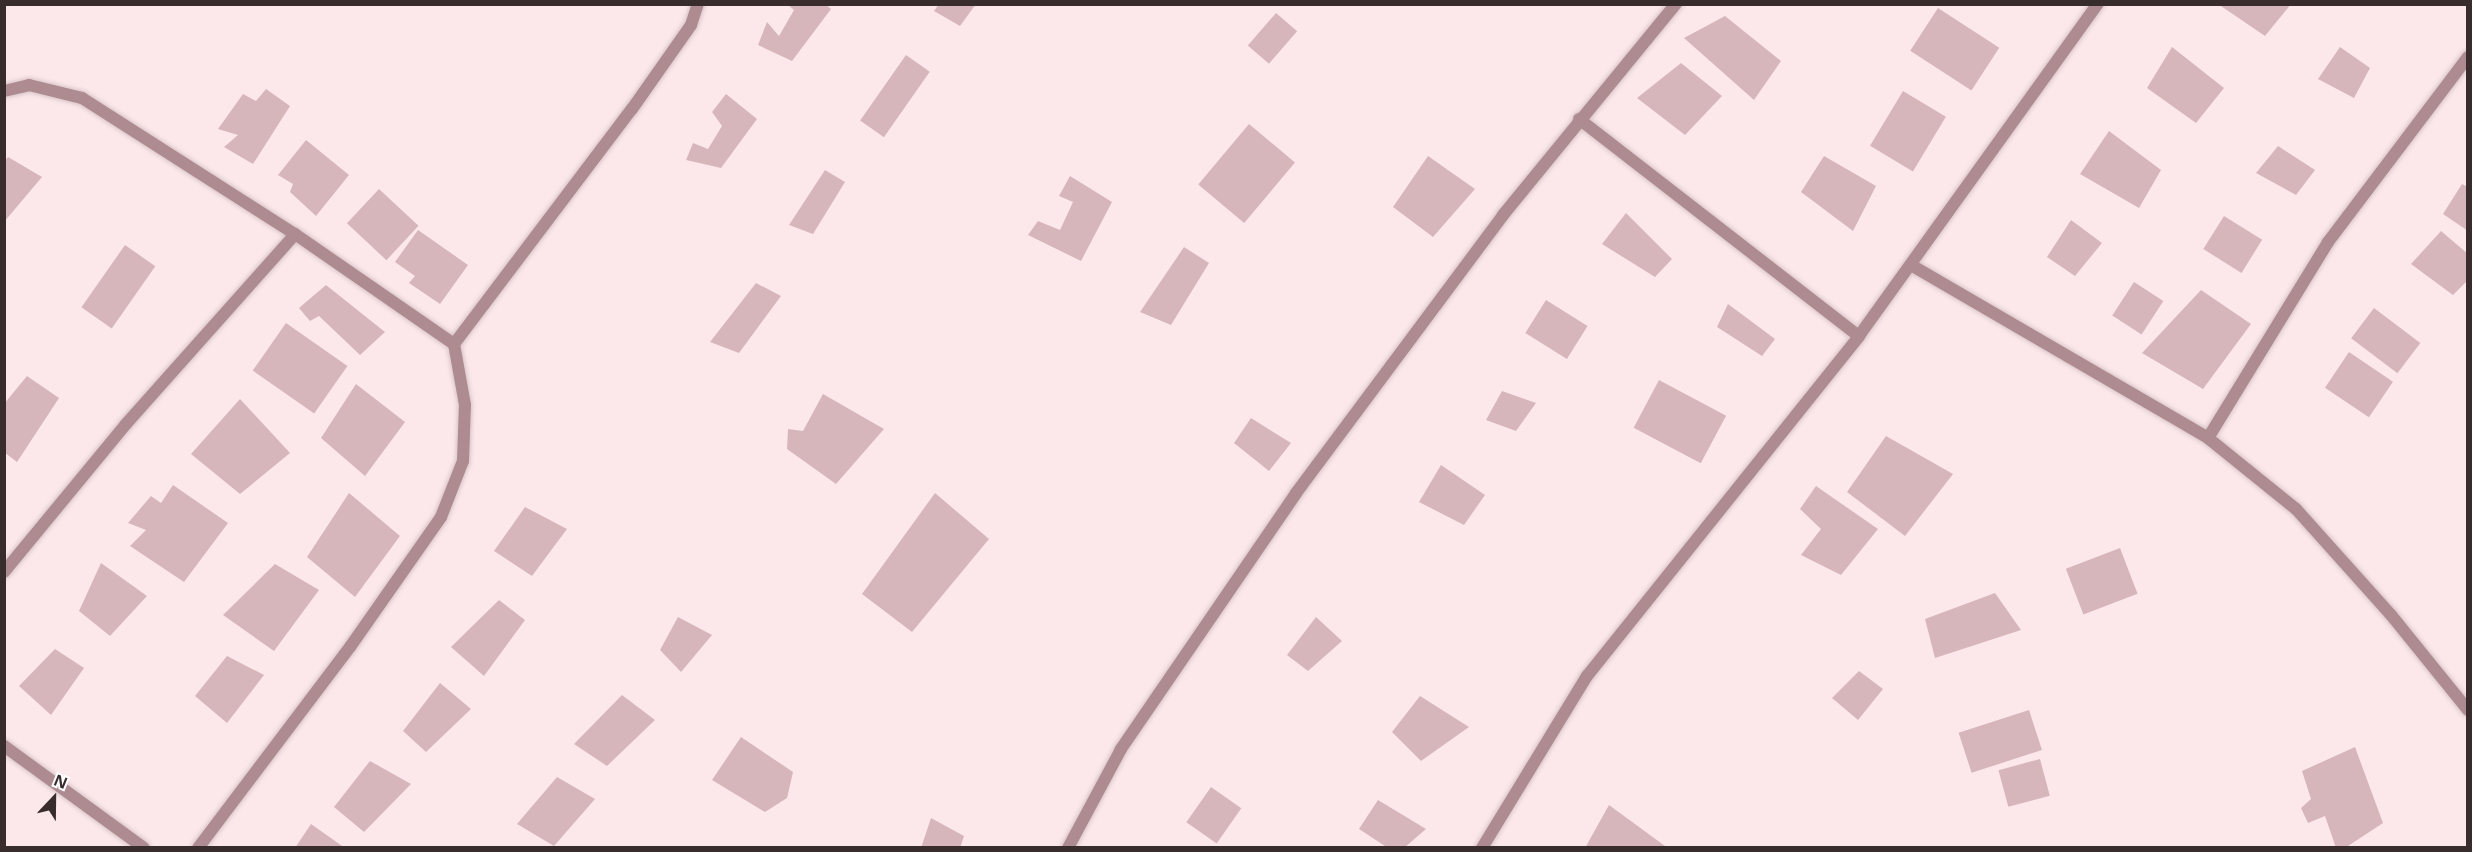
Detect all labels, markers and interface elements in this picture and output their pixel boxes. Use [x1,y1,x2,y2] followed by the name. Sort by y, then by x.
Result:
[24,768,84,828] north arrow
[51,769,71,794] text: N

